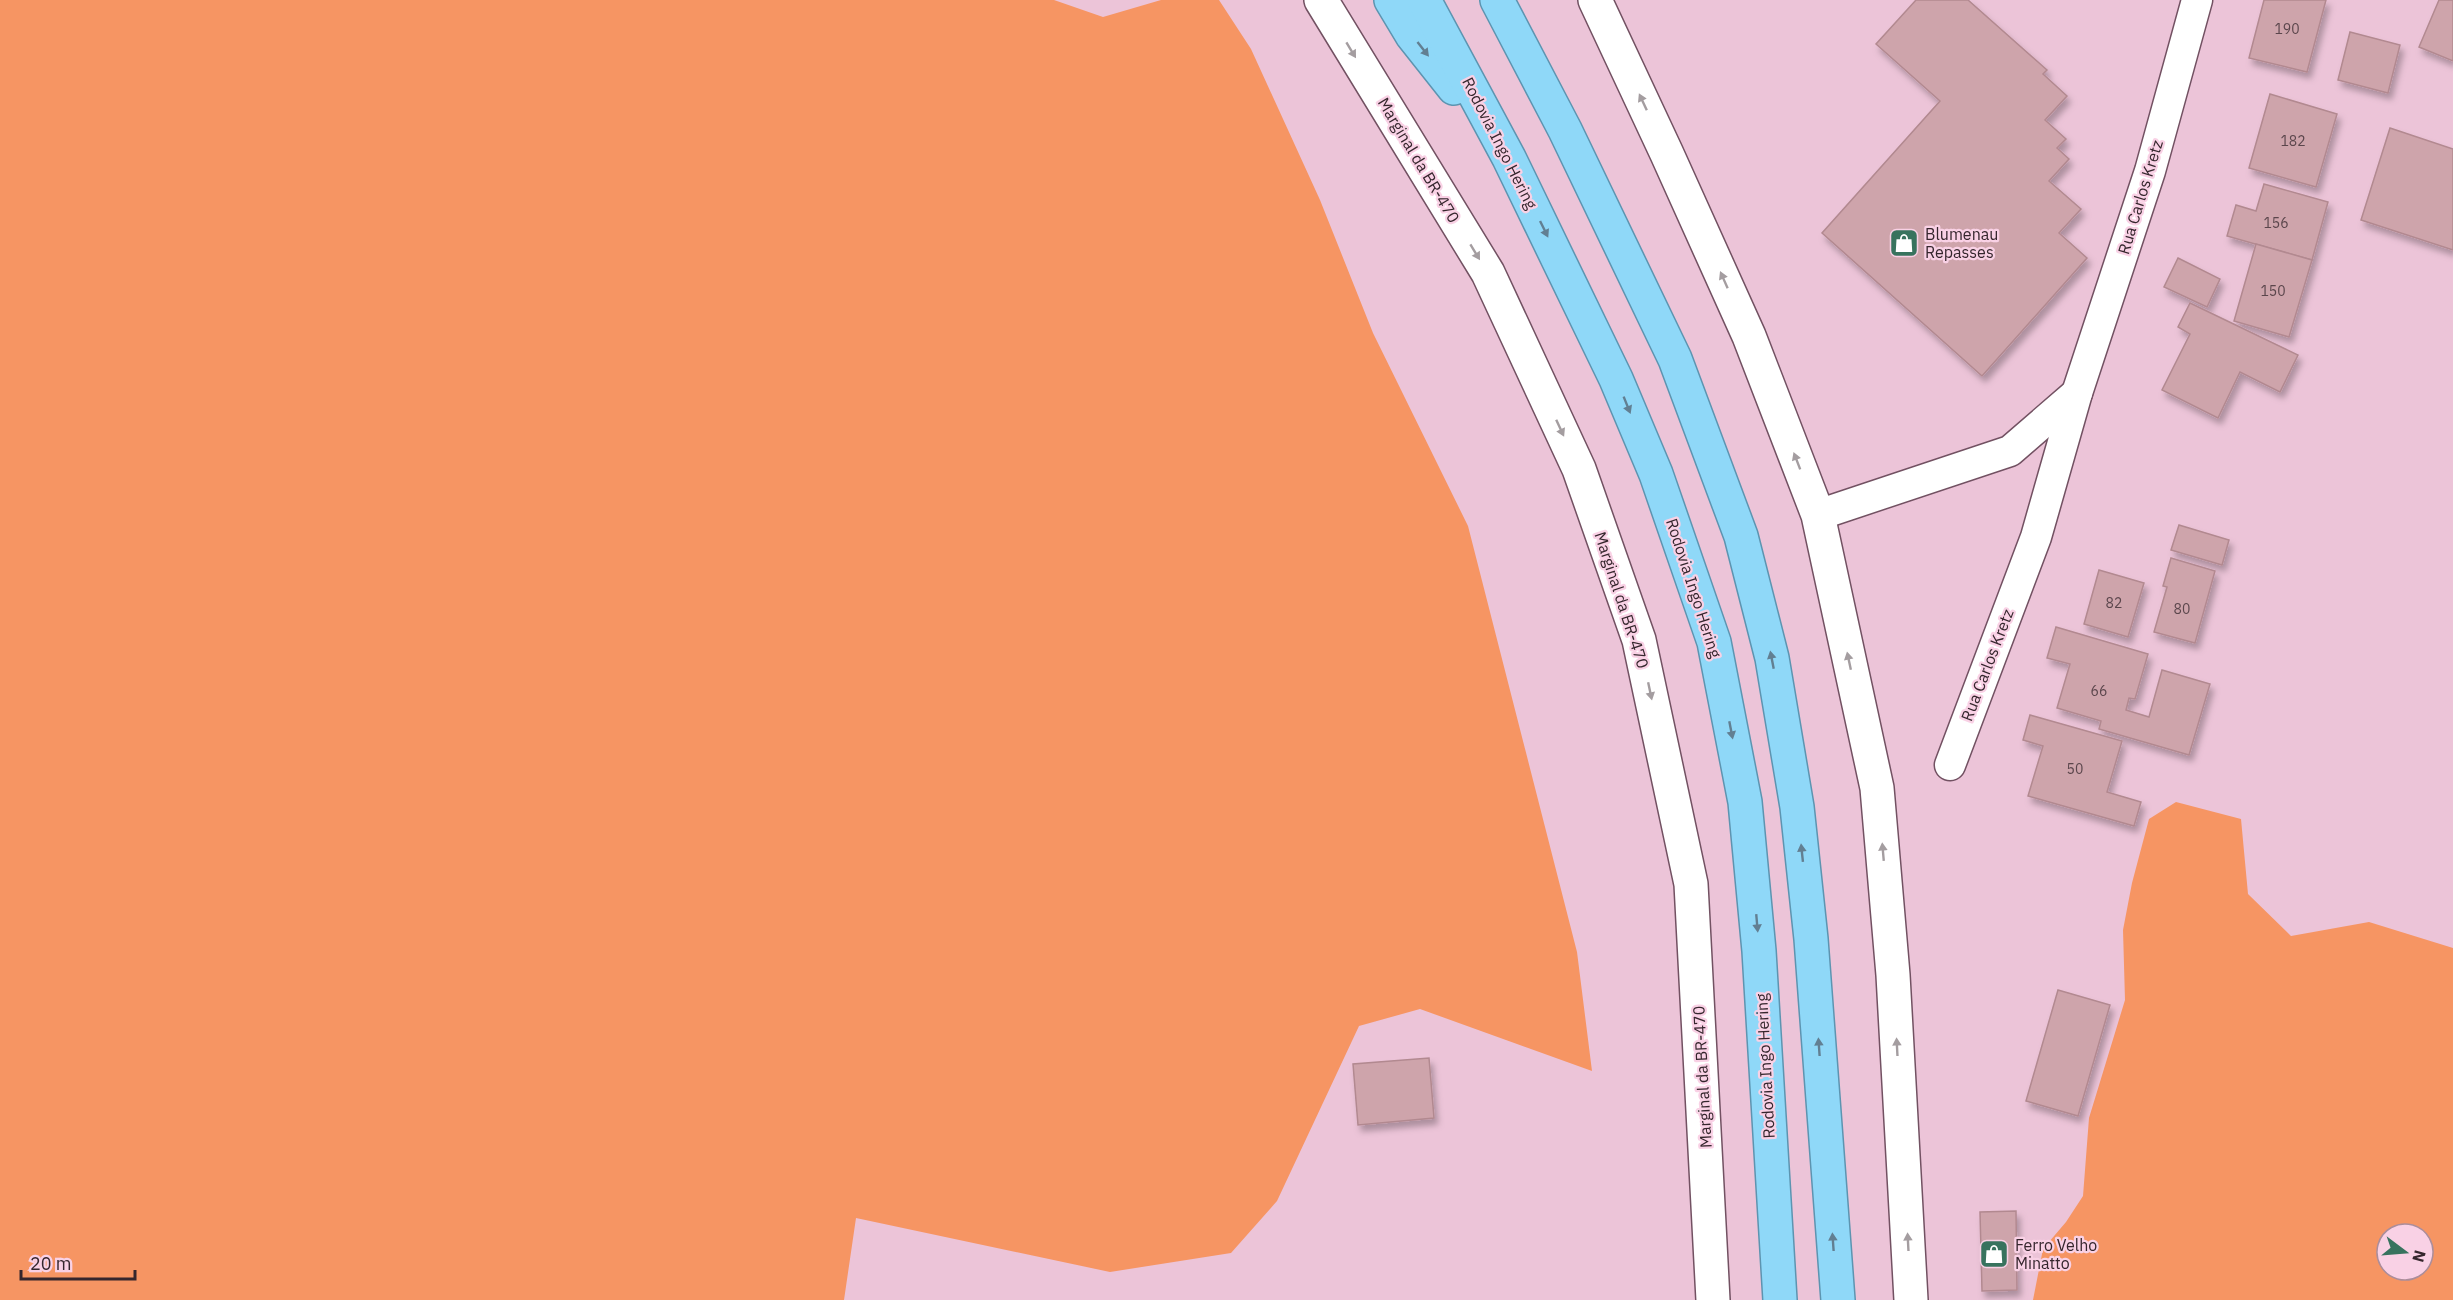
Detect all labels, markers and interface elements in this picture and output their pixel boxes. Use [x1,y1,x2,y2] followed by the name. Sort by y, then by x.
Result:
[2274,20,2300,38] house number: 190
[1416,41,1428,56] one-way arrow
[1346,42,1357,58] one-way arrow
[1458,74,1542,213] street label: Rodovia Ingo Hering
[1374,94,1464,226] street label: Marginal da BR-470
[1639,94,1648,111] one-way arrow
[2280,132,2306,150] house number: 182
[2113,137,2167,257] street label: Rua Carlos Kretz
[2263,214,2289,232] house number: 156
[1539,221,1548,238] one-way arrow
[1925,224,1998,262] place label: Blumenau Repasses
[1888,227,1920,259] shop icon: Blumenau Repasses
[1469,244,1480,260] one-way arrow
[1719,270,1729,288] one-way arrow
[2260,282,2286,300] house number: 150
[1622,397,1632,415] one-way arrow
[1555,419,1564,436] one-way arrow
[1792,451,1802,469] one-way arrow
[1662,516,1726,661] street label: Rodovia Ingo Hering
[1590,529,1654,671] street label: Marginal da BR-470
[2106,594,2122,612] house number: 82
[2174,600,2190,618] house number: 80
[1956,606,2018,724] street label: Rua Carlos Kretz
[1767,651,1776,670] one-way arrow
[1844,651,1854,670] one-way arrow
[1646,682,1655,701] one-way arrow
[2091,682,2107,700] house number: 66
[1726,721,1736,740] one-way arrow
[2067,760,2083,778] house number: 50
[1797,843,1807,862] one-way arrow
[1878,843,1888,862] one-way arrow
[1752,914,1762,933] one-way arrow
[1751,992,1779,1139] street label: Rodovia Ingo Hering
[1688,1005,1716,1149] street label: Marginal da BR-470
[1892,1037,1902,1056] one-way arrow
[1814,1038,1824,1057] one-way arrow
[2375,1222,2435,1282] north arrow
[1829,1232,1838,1251] one-way arrow
[1903,1232,1913,1251] one-way arrow
[2015,1235,2097,1273] place label: Ferro Velho Minatto
[1978,1238,2010,1270] shop icon: Ferro Velho Minatto
[21,1243,135,1281] scale bar
[2408,1248,2431,1264] text: N
[30,1252,72,1275] text: 20 m

